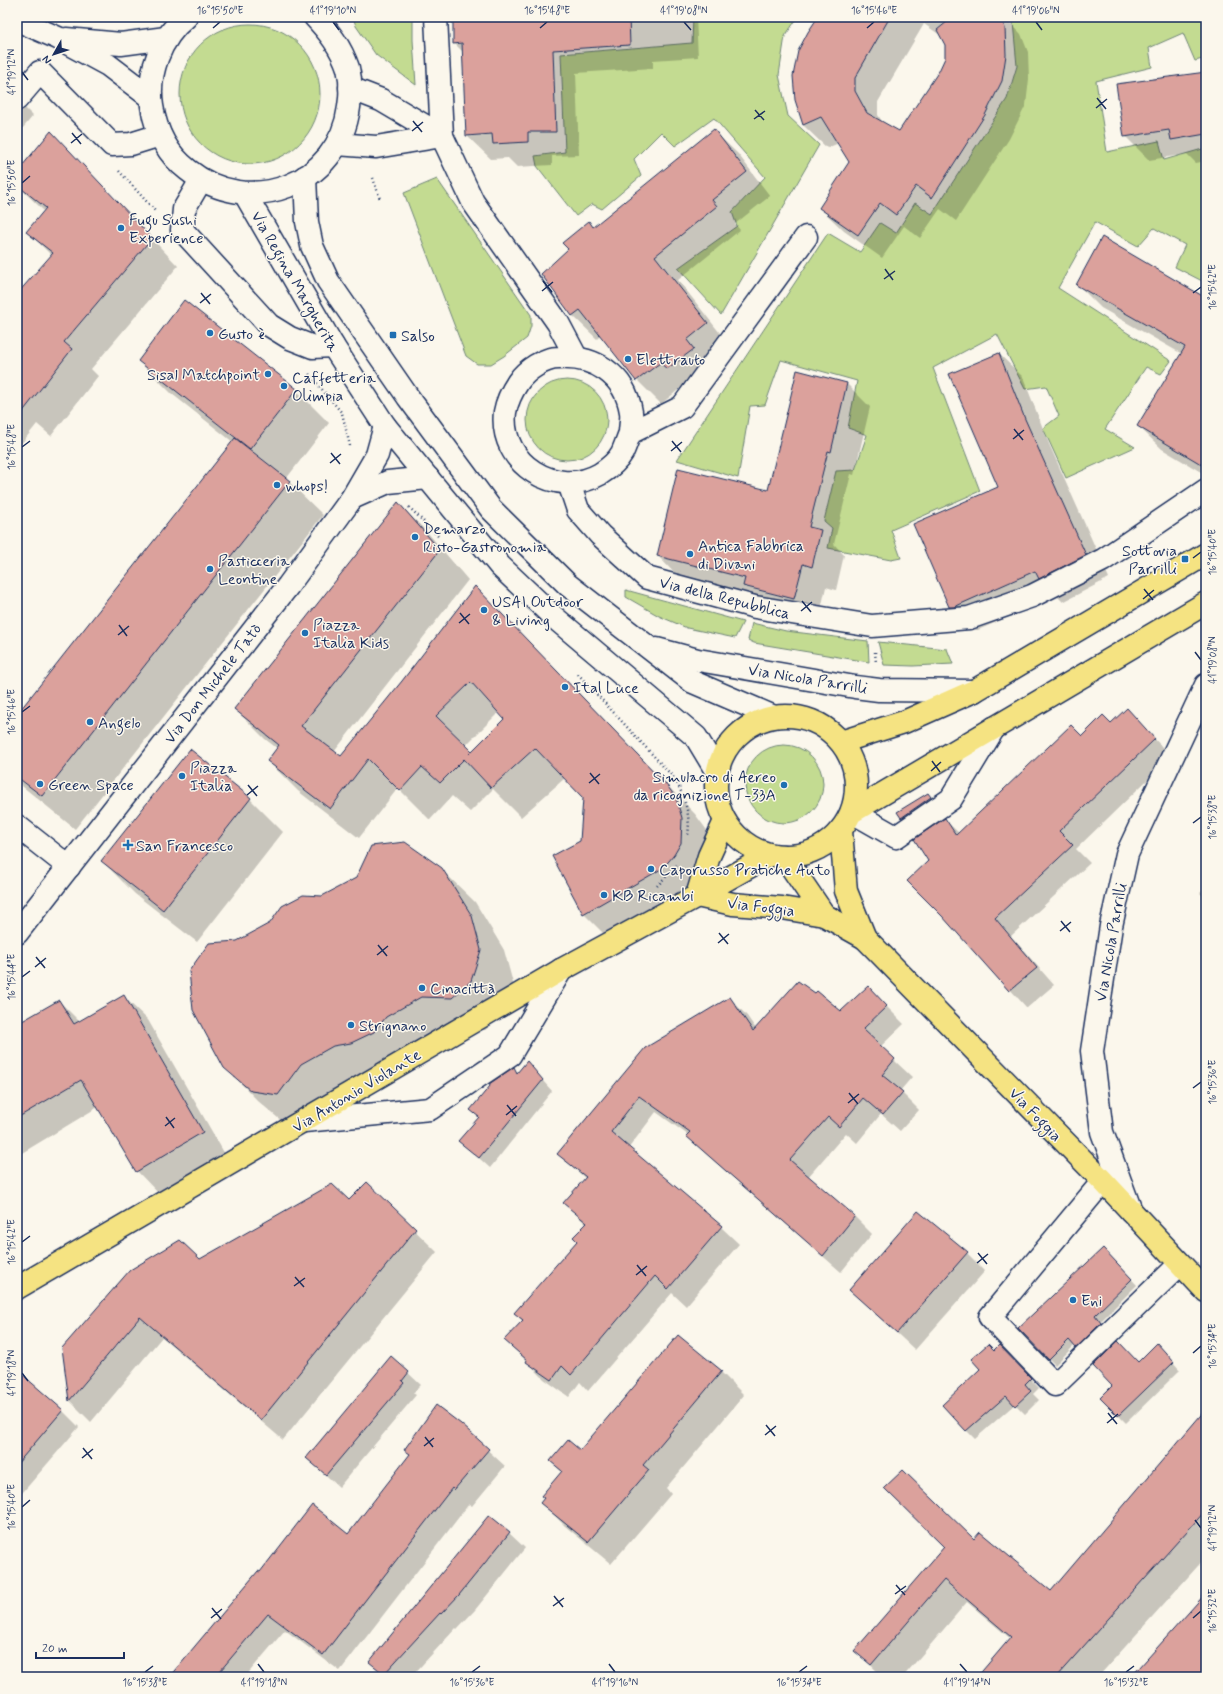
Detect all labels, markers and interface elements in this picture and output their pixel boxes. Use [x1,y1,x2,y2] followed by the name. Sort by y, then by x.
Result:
[197,4,243,18] text: 16°15'50"E
[310,4,357,18] text: 41°19'10"N
[524,4,570,18] text: 16°15'48"E
[660,4,708,18] text: 41°19'08"N
[851,4,897,18] text: 16°15'46"E
[1012,4,1060,18] text: 41°19'06"N
[34,34,74,74] north arrow
[5,49,19,95] text: 41°19'12"N
[39,52,55,67] text: N
[5,160,19,206] text: 16°15'50"E
[245,208,344,357] street label: Via Regina Margherita
[129,210,203,249] place label: Fugu Sushi Experience
[116,223,126,233] marker: Fugu Sushi Experience
[1206,264,1220,310] text: 16°15'42"E
[218,324,265,345] place label: Gusto è
[401,326,435,347] place label: Salso
[205,328,215,338] marker: Gusto è
[388,330,398,340] marker: Salso
[636,350,705,371] place label: Elettrauto
[623,354,633,364] marker: Elettrauto
[147,365,260,386] place label: Sisal Matchpoint
[292,368,376,407] place label: Caffetteria Olimpia
[263,369,273,379] marker: Sisal Matchpoint
[279,381,289,391] marker: Caffetteria Olimpia
[5,424,19,470] text: 16°15'48"E
[285,476,328,497] place label: whops!
[272,480,282,490] marker: whops!
[423,519,546,558] place label: Demarzo Risto-Gastronomia
[1206,529,1220,575] text: 16°15'40"E
[410,532,420,542] marker: Demarzo Risto-Gastronomia
[698,536,804,575] place label: Antica Fabbrica di Divani
[1122,541,1177,580] place label: Sottovia Parrilli
[685,549,695,559] marker: Antica Fabbrica di Divani
[218,551,290,590] place label: Pasticceria Leontine
[1180,554,1190,564] marker: Sottovia Parrilli
[205,564,215,574] marker: Pasticceria Leontine
[657,572,792,625] street label: Via della Repubblica
[492,592,584,631] place label: USAI Outdoor & Living
[479,605,489,615] marker: USAI Outdoor & Living
[313,615,389,654] place label: Piazza Italia Kids
[160,619,267,748] street label: Via Don Michele Tatò
[300,628,310,638] marker: Piazza Italia Kids
[1206,636,1220,684] text: 41°19'08"N
[747,660,869,699] street label: Via Nicola Parrilli
[573,678,639,699] place label: Ital Luce
[560,682,570,692] marker: Ital Luce
[5,689,19,735] text: 16°15'46"E
[98,713,141,735] place label: Angelo
[85,717,95,727] marker: Angelo
[190,758,237,797] place label: Piazza Italia
[633,767,776,806] place label: Simulacro di Aereo da ricognizione T-33A
[177,771,187,781] marker: Piazza Italia
[48,775,134,796] place label: Green Space
[35,779,45,789] marker: Green Space
[779,780,789,790] marker: Simulacro di Aereo da ricognizione T-33A
[1206,794,1220,839] text: 16°15'38"E
[136,836,233,857] place label: San Francesco
[123,840,133,850] marker: San Francesco
[659,860,831,881] place label: Caporusso Pratiche Auto
[646,864,656,874] marker: Caporusso Pratiche Auto
[1091,881,1132,1003] street label: Via Nicola Parrilli
[612,886,694,907] place label: KB Ricambi
[599,890,609,900] marker: KB Ricambi
[726,893,796,923] street label: Via Foggia
[5,954,19,1000] text: 16°15'44"E
[430,979,495,1000] place label: Cinacittà
[417,983,427,993] marker: Cinacittà
[359,1016,426,1037] place label: Strignano
[346,1020,356,1030] marker: Strignano
[289,1044,425,1138] street label: Via Antonio Violante
[1206,1059,1220,1104] text: 16°15'36"E
[1003,1083,1066,1148] street label: Via Foggia
[5,1219,19,1265] text: 16°15'42"E
[1081,1291,1102,1312] place label: Eni
[1068,1295,1078,1305] marker: Eni
[1206,1323,1220,1369] text: 16°15'34"E
[5,1350,19,1396] text: 41°19'18"N
[5,1484,19,1530] text: 16°15'40"E
[1206,1505,1220,1551] text: 41°19'12"N
[1206,1589,1220,1633] text: 16°15'32"E
[36,1634,124,1660] scale bar
[42,1641,68,1657] text: 20 m
[123,1676,168,1690] text: 16°15'38"E
[241,1676,287,1690] text: 41°19'18"N
[450,1676,495,1690] text: 16°15'36"E
[592,1676,639,1690] text: 41°19'16"N
[776,1676,822,1690] text: 16°15'34"E
[944,1676,991,1690] text: 41°19'14"N
[1104,1676,1148,1690] text: 16°15'32"E

